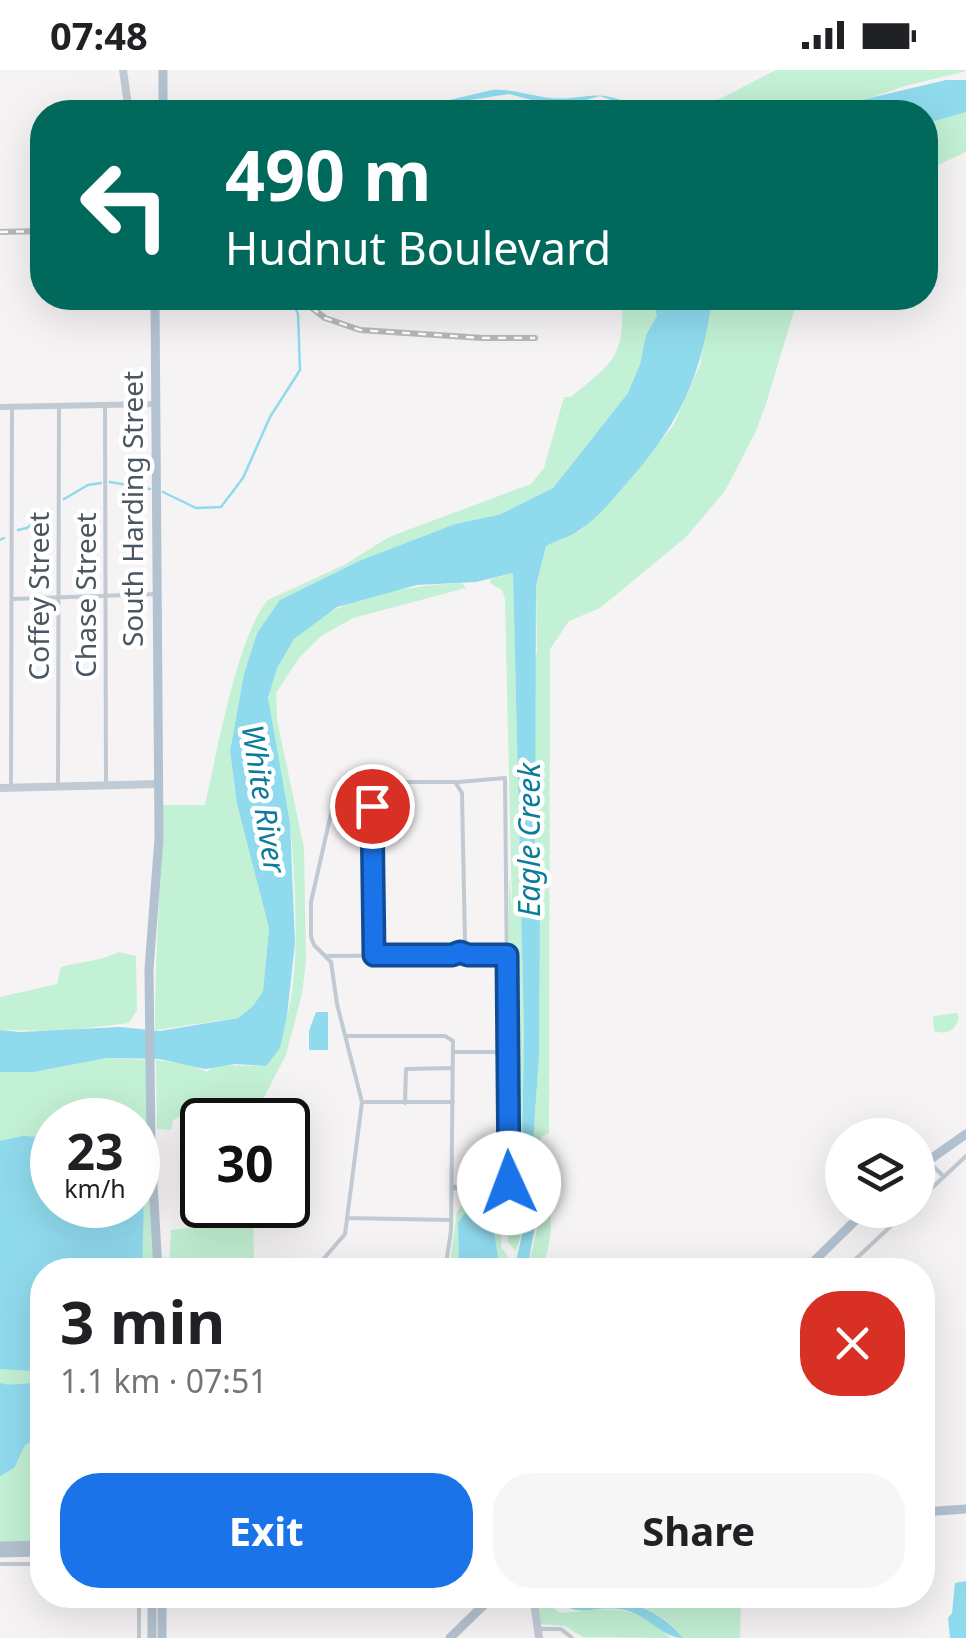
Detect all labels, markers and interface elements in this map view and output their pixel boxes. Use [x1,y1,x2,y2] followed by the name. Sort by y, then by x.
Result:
[50,9,148,61] text: 07:48
[225,126,432,222] text: 490 m
[60,140,190,270] icon: left
[225,217,611,278] text: Hudnut Boulevard
[113,371,151,647] street label: South Harding Street
[19,512,57,680] street label: Coffey Street
[66,512,104,678] street label: Chase Street
[233,722,297,877] water label: White River
[508,762,549,917] water label: Eagle Creek
[330,764,415,849] pin
[345,779,400,834] icon: arrive
[180,1098,310,1228] speed limit sign: 30
[66,1117,124,1185] text: 23
[825,1118,935,1228] map controls
[825,1118,935,1228] button: layers
[457,1131,561,1235] position arrow
[64,1171,126,1205] text: km/h
[60,1280,225,1362] text: 3 min
[800,1291,905,1396] button: close
[60,1359,268,1402] text: 1.1 km · 07:51
[60,1473,473,1588] button: Exit
[493,1473,905,1588] button: Share

